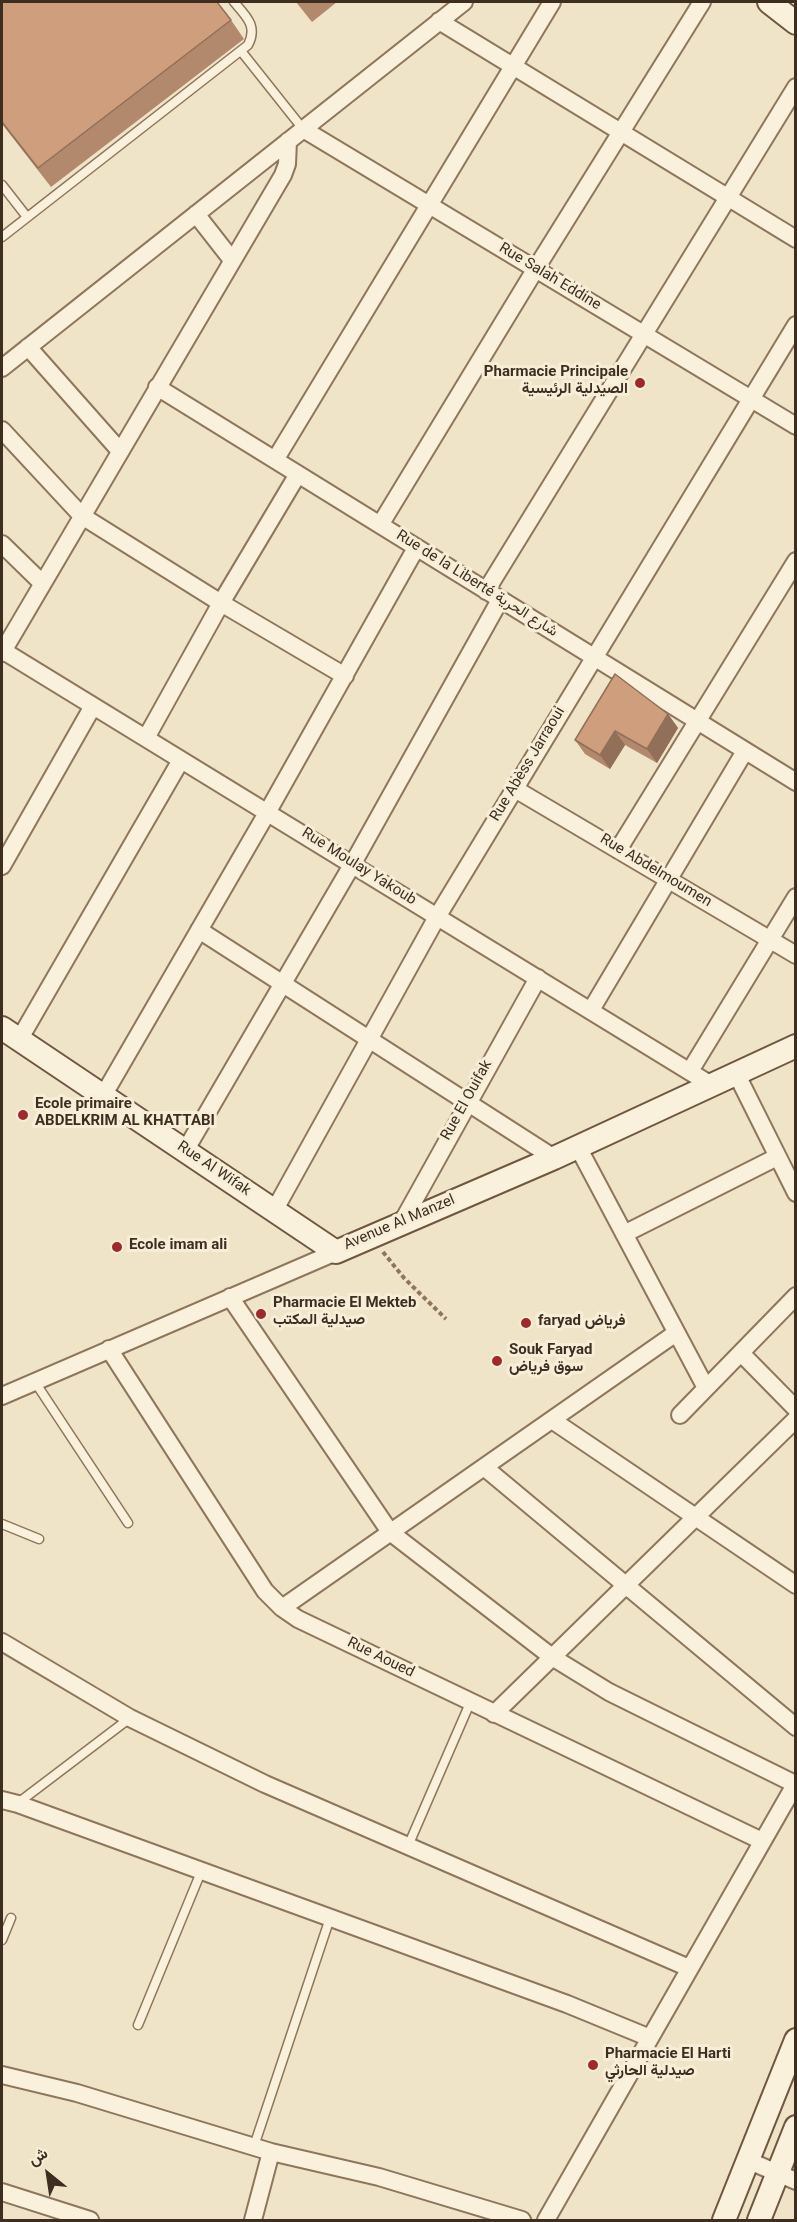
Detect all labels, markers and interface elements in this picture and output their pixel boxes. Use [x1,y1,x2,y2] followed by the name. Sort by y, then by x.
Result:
[495,240,603,316] street label: Rue Salah Eddine
[484,365,628,400] place label: Pharmacie Principale الصيدلية الرئيسية
[633,376,647,390] marker: Pharmacie Principale الصيدلية الرئيسية
[392,528,560,642] street label: Rue de la Liberté شارع الحرية
[488,705,570,825] street label: Rue Abèss Jarraoui
[297,825,419,911] street label: Rue Moulay Yakoub
[596,832,714,912] street label: Rue Abdelmoumen
[439,1058,497,1144] street label: Rue El Ouifak
[35,1097,215,1132] place label: Ecole primaire ABDELKRIM AL KHATTABI
[16,1108,30,1122] marker: Ecole primaire ABDELKRIM AL KHATTABI
[173,1139,253,1201] street label: Rue Al Wifak
[342,1192,458,1256] street label: Avenue Al Manzel
[129,1238,227,1256] place label: Ecole imam ali
[110,1240,124,1254] marker: Ecole imam ali
[273,1296,416,1331] place label: Pharmacie El Mekteb صيدلية المكتب
[254,1307,268,1321] marker: Pharmacie El Mekteb صيدلية المكتب
[538,1314,626,1332] place label: faryad فرياض
[519,1316,533,1330] marker: faryad فرياض
[509,1343,592,1378] place label: Souk Faryad سوق فرياض
[490,1354,504,1368] marker: Souk Faryad سوق فرياض
[344,1635,416,1683] street label: Rue Aoued
[605,2047,731,2082] place label: Pharmacie El Harti صيدلية الحارثي
[586,2058,600,2072] marker: Pharmacie El Harti صيدلية الحارثي
[24,2142,53,2174] text: ش
[18,2144,78,2204] north arrow

